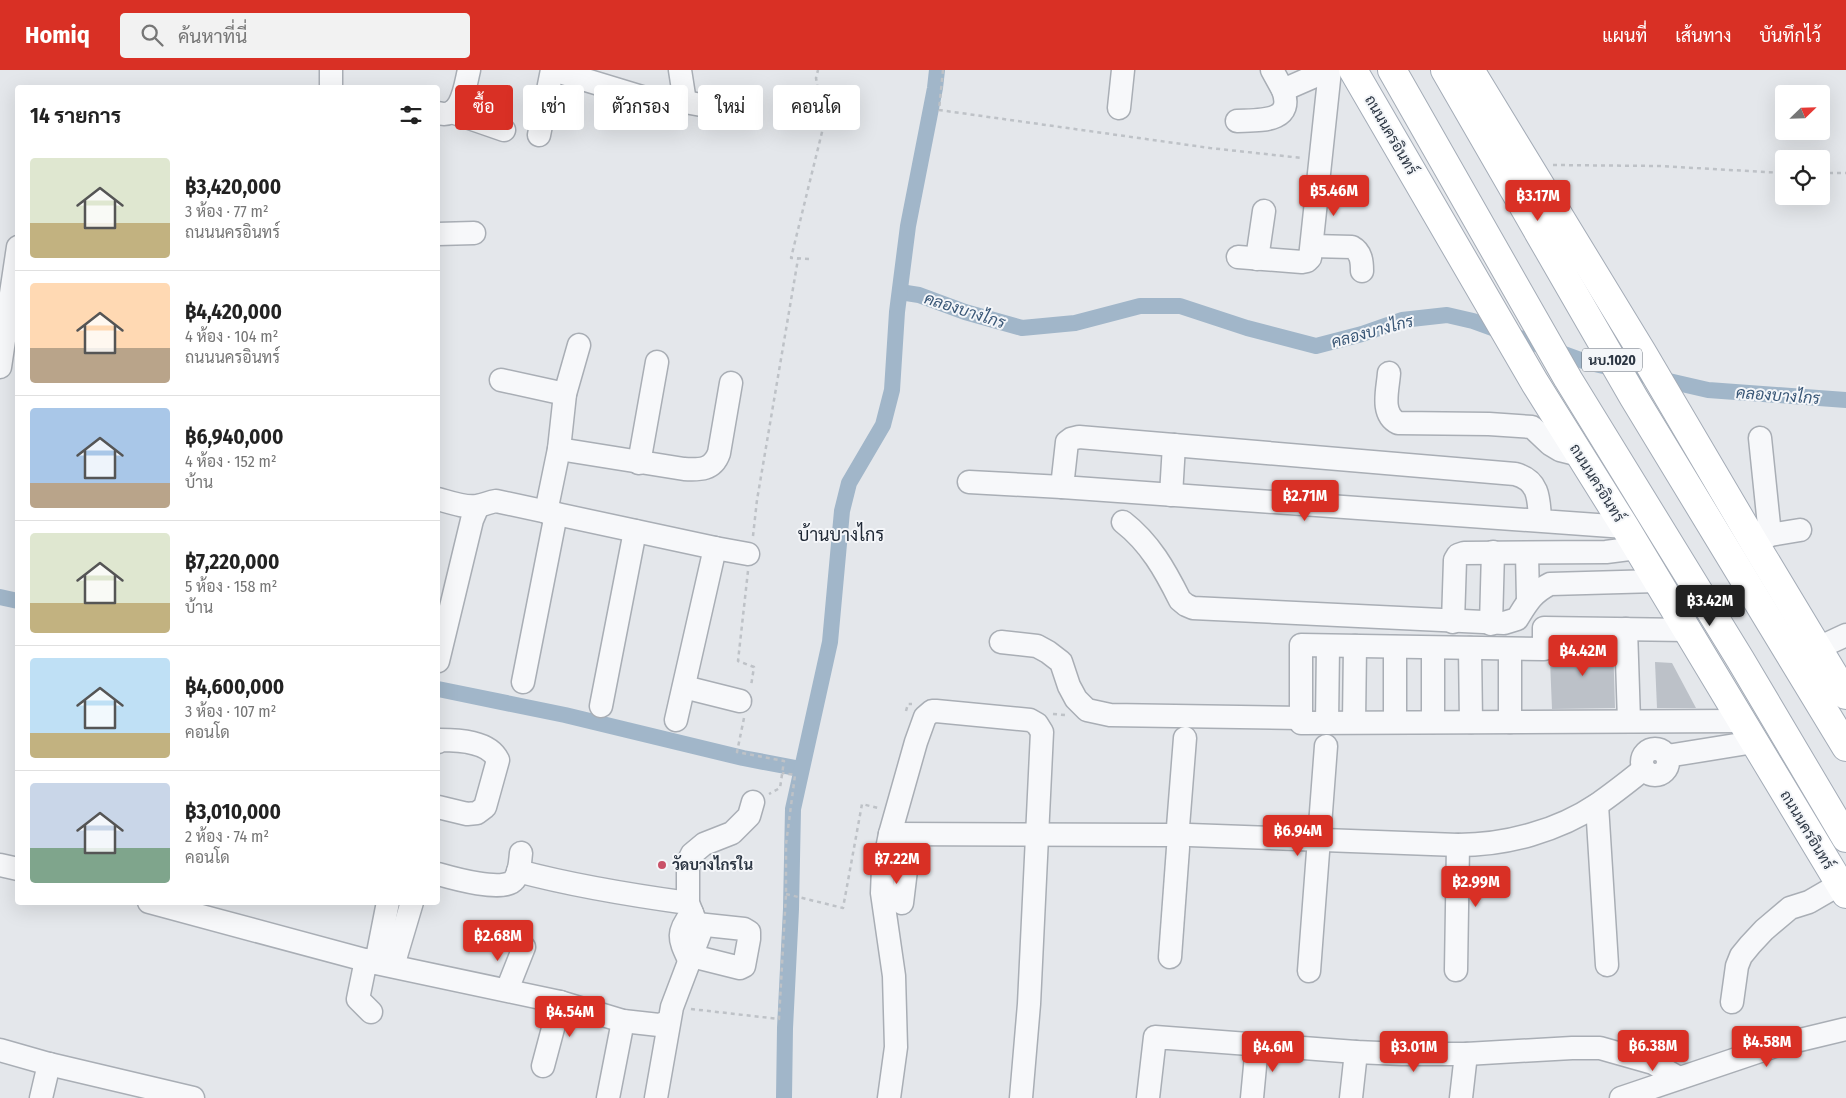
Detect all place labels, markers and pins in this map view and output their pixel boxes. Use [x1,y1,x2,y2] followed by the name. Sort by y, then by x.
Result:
[1293,174,1375,217] pin: ฿5.46M
[1497,180,1579,222] pin: ฿3.17M
[1264,480,1346,522] pin: ฿2.71M
[1669,584,1751,627] pin: ฿3.42M
[1542,634,1624,677] pin: ฿4.42M
[1257,814,1339,857] pin: ฿6.94M
[856,842,938,885] pin: ฿7.22M
[672,855,753,874] place label: วัดบางไกรใน
[656,859,668,871] marker: วัดบางไกรใน
[1435,866,1517,908] pin: ฿2.99M
[457,920,539,962] pin: ฿2.68M
[529,996,611,1038] pin: ฿4.54M
[1726,1026,1808,1068] pin: ฿4.58M
[1238,1030,1308,1073] pin: ฿4.6M
[1373,1030,1455,1073] pin: ฿3.01M
[1612,1030,1694,1072] pin: ฿6.38M

